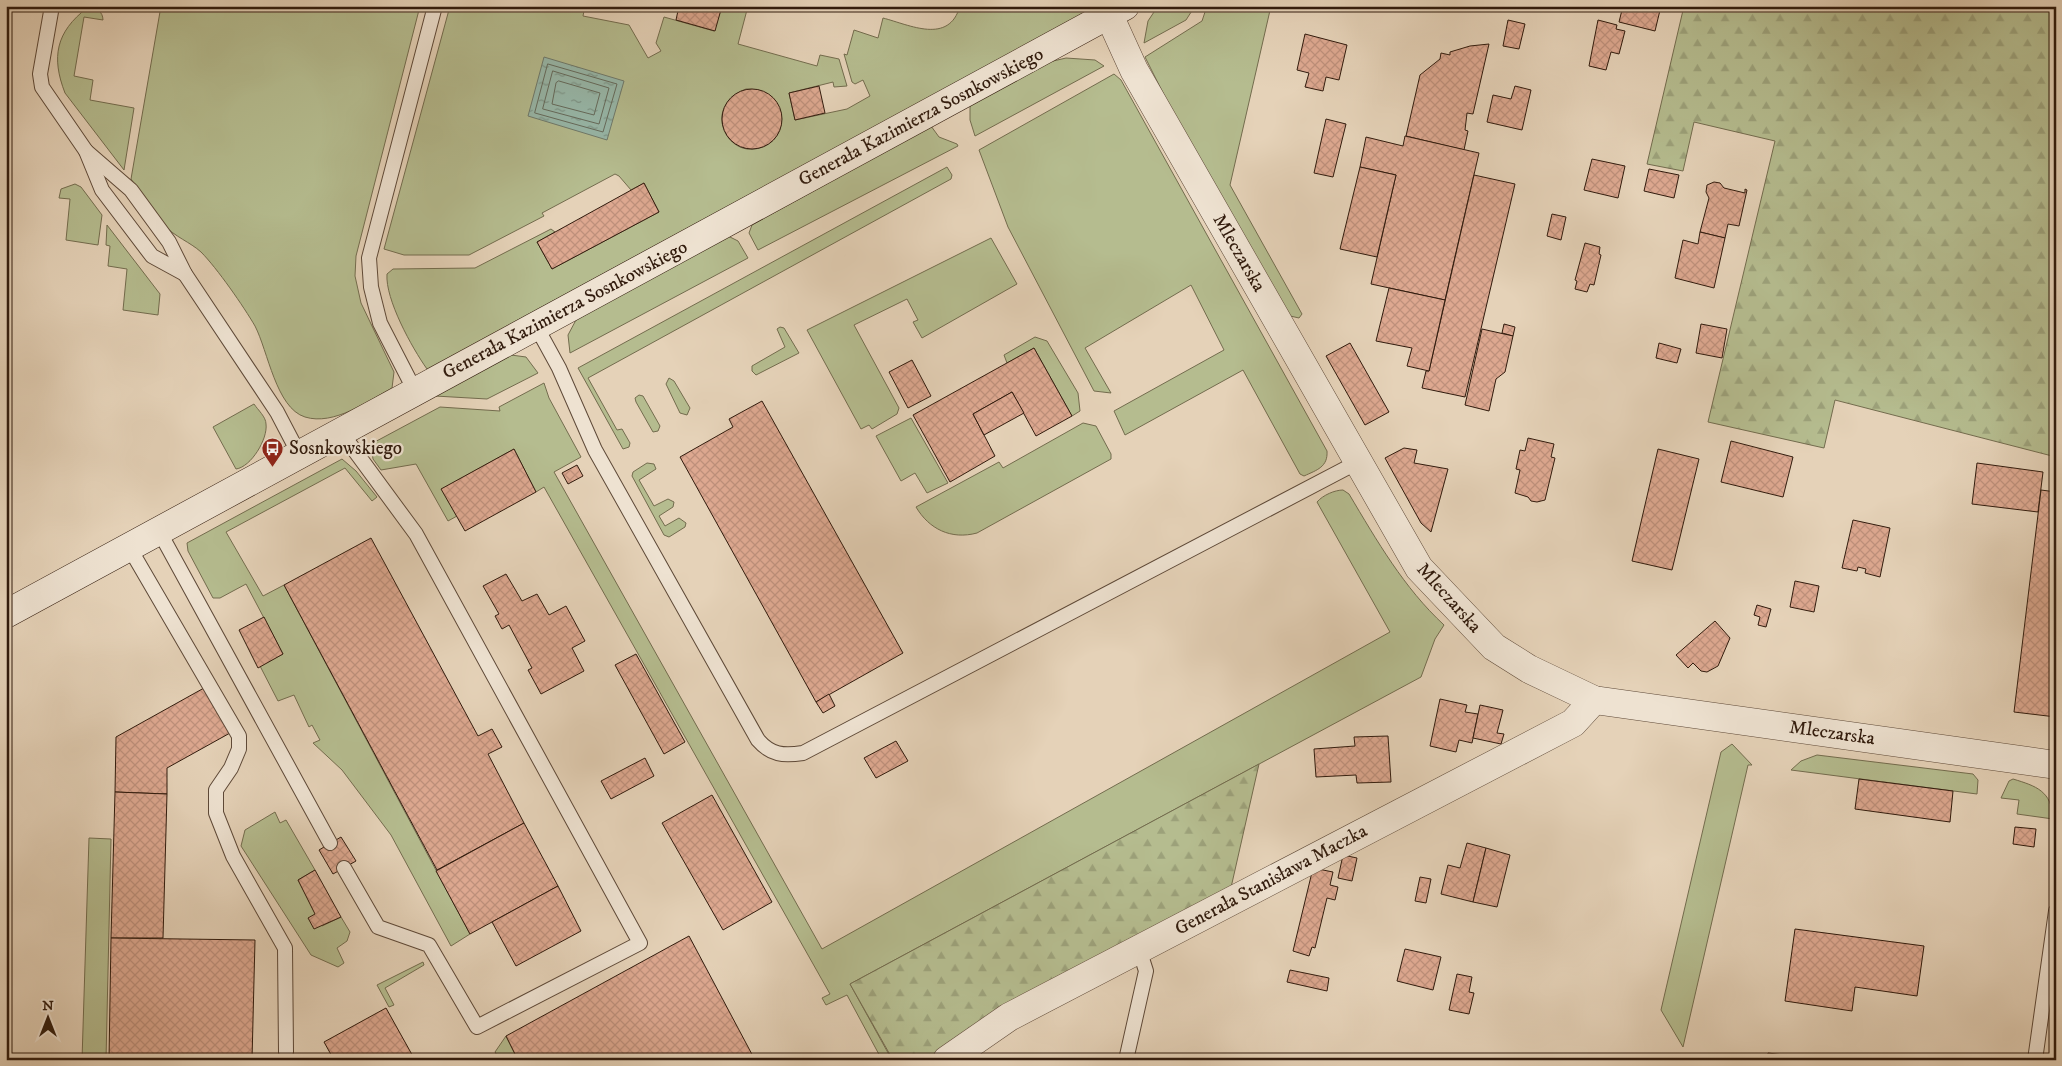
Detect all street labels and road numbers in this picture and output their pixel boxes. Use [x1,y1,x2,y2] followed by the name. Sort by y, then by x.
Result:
[795,43,1047,191] street label: Generała Kazimierza Sosnkowskiego
[1207,210,1271,296] street label: Mleczarska
[439,236,691,384] street label: Generała Kazimierza Sosnkowskiego
[1412,558,1486,638] street label: Mleczarska
[1788,716,1876,750] street label: Mleczarska
[1171,819,1371,941] street label: Generała Stanisława Maczka

